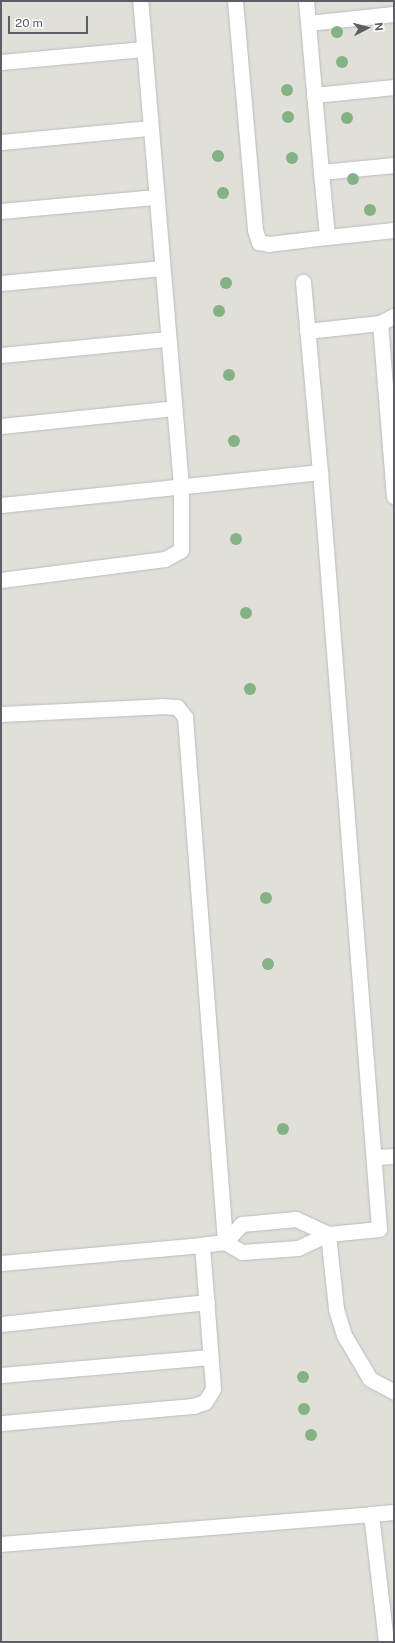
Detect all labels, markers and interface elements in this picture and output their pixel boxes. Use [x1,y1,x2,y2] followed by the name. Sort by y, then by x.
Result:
[10,8,90,34] scale bar
[347,8,387,48] north arrow
[15,16,43,30] text: 20 m
[373,22,385,32] text: N

